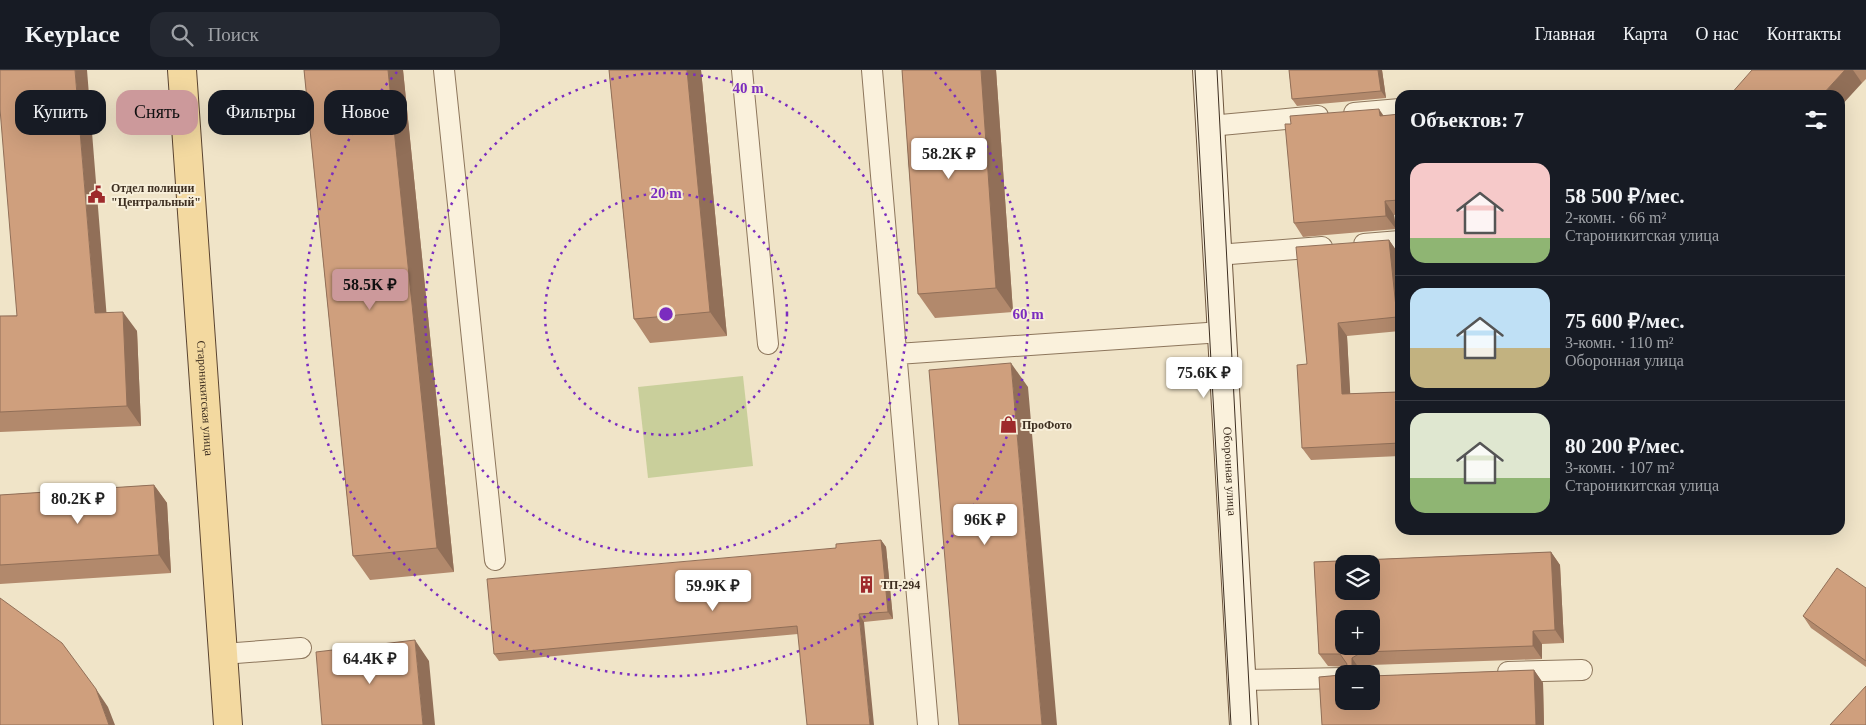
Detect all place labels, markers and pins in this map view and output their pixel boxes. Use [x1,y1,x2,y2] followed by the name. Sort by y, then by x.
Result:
[903,138,995,180] pin: 58.2K ₽
[111,181,201,209] place label: Отдел полиции "Центральный"
[87,185,107,205] public building icon: Отдел полиции "Центральный"
[324,268,416,311] pin: 58.5K ₽
[657,305,675,323] centre of rings
[1158,356,1250,399] pin: 75.6K ₽
[998,415,1018,435] shop icon: ПроФото
[1022,418,1072,432] place label: ПроФото
[32,482,124,525] pin: 80.2K ₽
[950,504,1020,546] pin: 96K ₽
[667,570,759,612] pin: 59.9K ₽
[857,575,877,595] building icon: ТП-294
[881,578,920,592] place label: ТП-294
[324,642,416,685] pin: 64.4K ₽

